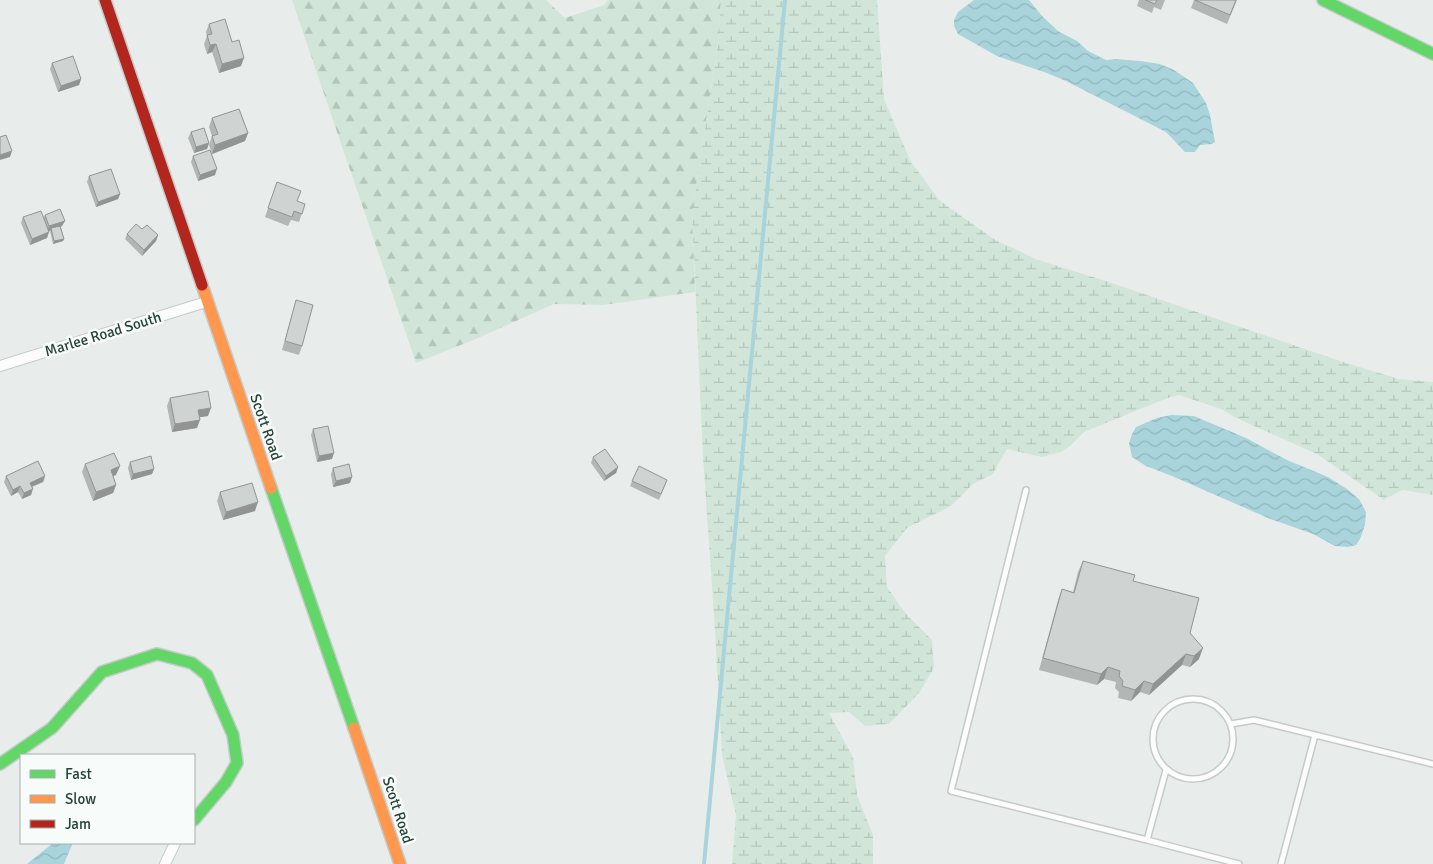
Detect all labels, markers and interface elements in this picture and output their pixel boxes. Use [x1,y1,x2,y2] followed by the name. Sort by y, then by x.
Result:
[43,308,163,360] street label: Marlee Road South
[246,392,286,463] street label: Scott Road
[20,754,195,844] legend
[65,765,92,783] text: Fast
[379,774,417,846] street label: Scott Road
[65,790,96,808] text: Slow
[65,815,91,833] text: Jam

